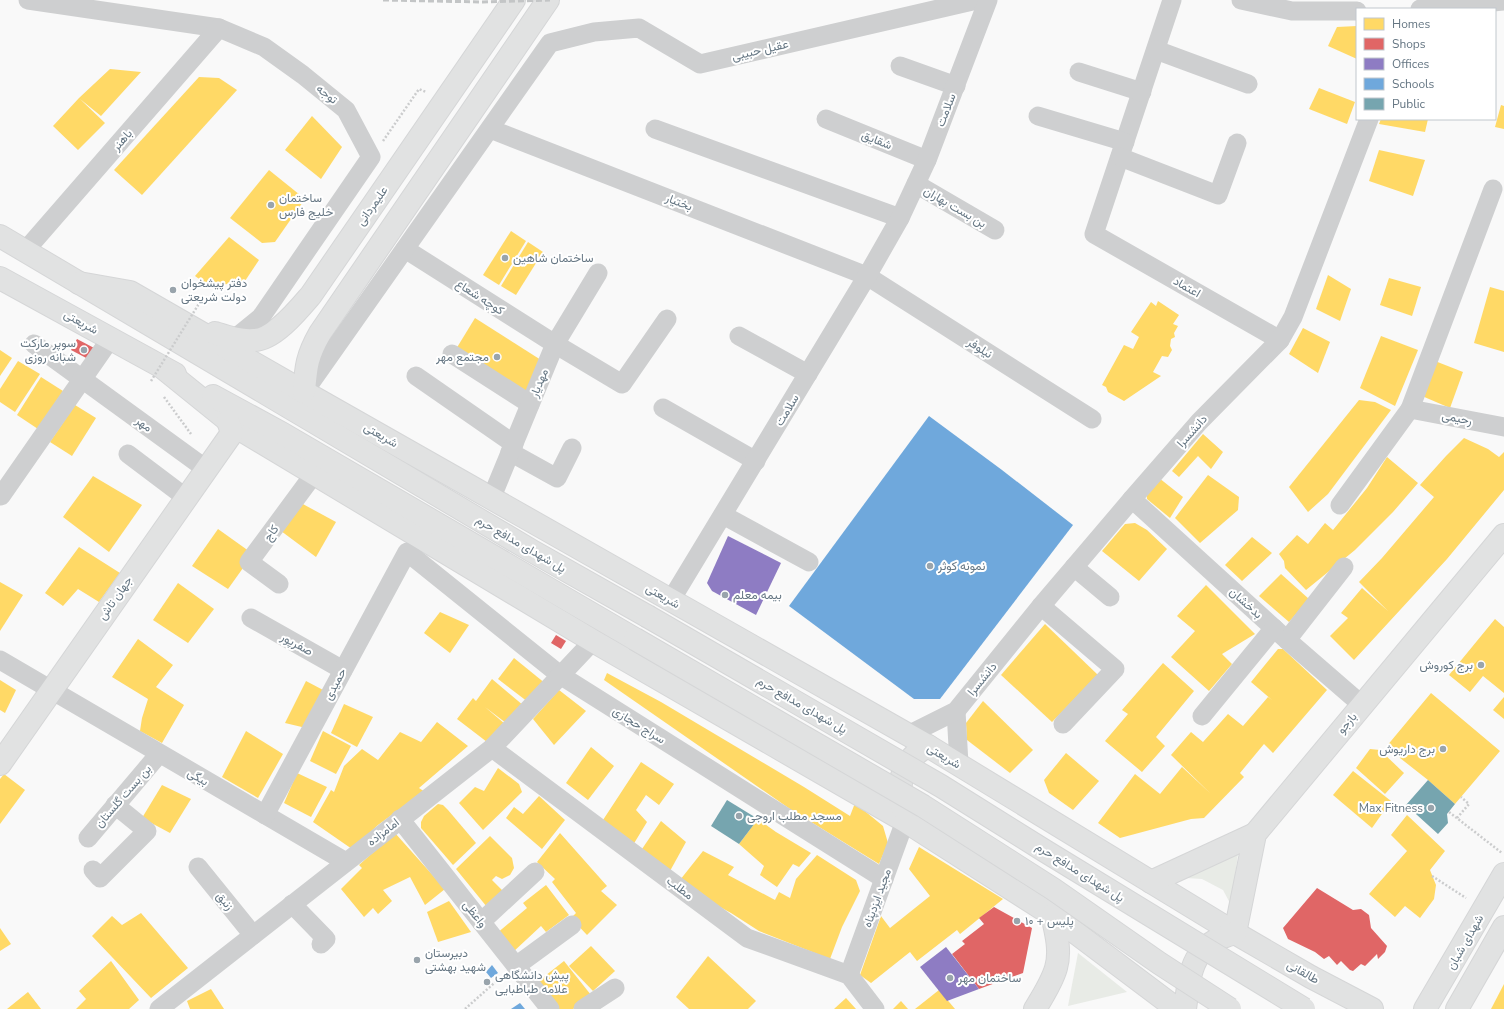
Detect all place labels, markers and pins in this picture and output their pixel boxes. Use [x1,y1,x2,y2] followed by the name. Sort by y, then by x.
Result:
[279,190,333,221] place label: ساختمان خلیج فارس
[266,200,276,210] marker: ساختمان خلیج فارس
[513,250,594,266] place label: ساختمان شاهین
[500,253,510,263] marker: ساختمان شاهین
[181,275,248,305] place label: دفتر پیشخوان دولت شریعتی
[168,285,178,295] marker: دفتر پیشخوان دولت شریعتی
[20,335,76,365] place label: سوپر مارکت شبانه روزی
[79,345,89,355] marker: سوپر مارکت شبانه روزی
[435,349,489,366] place label: مجتمع مهر
[492,352,502,362] marker: مجتمع مهر
[937,558,985,574] place label: نمونه کوثر
[925,561,935,571] marker: نمونه کوثر
[733,587,782,603] place label: بیمه معلم
[720,590,730,600] marker: بیمه معلم
[1420,657,1473,674] place label: برج کوروش
[1476,660,1486,670] marker: برج کوروش
[1379,741,1435,758] place label: برج داریوش
[1438,744,1448,754] marker: برج داریوش
[1359,800,1423,816] place label: Max Fitness
[1426,803,1436,813] marker: Max Fitness
[747,808,842,824] place label: مسجد مطلب اروجی
[734,811,744,821] marker: مسجد مطلب اروجی
[1025,913,1074,929] place label: پلیس + ۱۰
[1012,916,1022,926] marker: پلیس + ۱۰
[425,945,486,975] place label: دبیرستان شهید بهشتی
[412,955,422,965] marker: دبیرستان شهید بهشتی
[495,967,569,997] place label: پیش دانشگاهی علامه طباطبایی
[957,970,1021,986] place label: ساختمان مهر
[945,973,955,983] marker: ساختمان مهر
[482,977,492,987] marker: پیش دانشگاهی علامه طباطبایی

